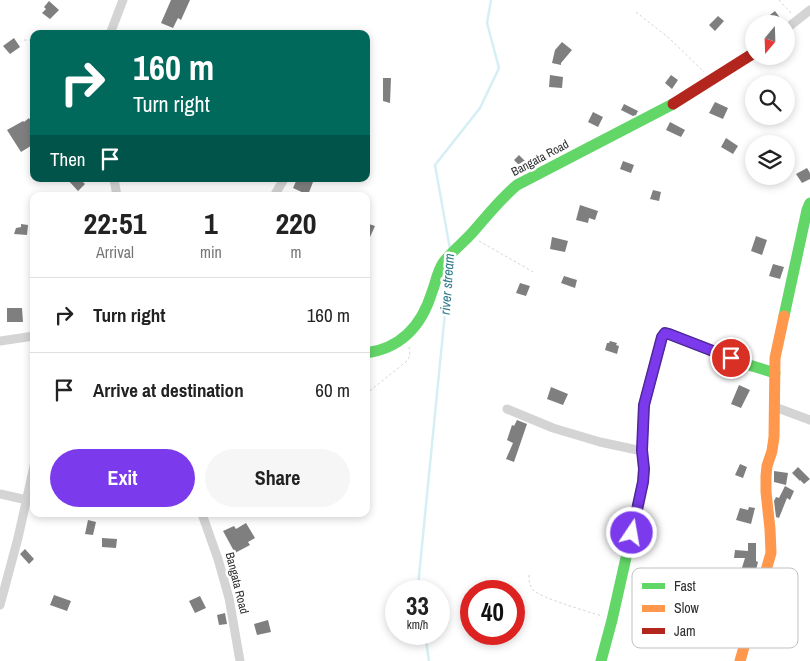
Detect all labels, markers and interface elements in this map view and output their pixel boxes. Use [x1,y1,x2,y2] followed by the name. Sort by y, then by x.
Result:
[745,15,795,65] north arrow
[745,15,795,185] map controls
[133,44,214,91] text: 160 m
[50,50,115,115] icon: right
[745,75,795,125] button: search
[133,89,210,119] text: Turn right
[745,135,795,185] button: layers
[508,136,572,180] street label: Bangata Road
[96,145,124,173] icon: arrive
[50,146,86,172] text: Then
[84,203,146,243] text: 22:51
[204,203,218,243] text: 1
[275,203,316,243] text: 220
[96,241,134,263] text: Arrival
[200,241,222,263] text: min
[290,241,301,263] text: m
[436,253,458,315] water label: river stream
[50,301,78,329] icon: right
[93,302,165,328] text: Turn right
[307,302,350,328] text: 160 m
[710,337,752,379] pin
[717,344,745,372] icon: arrive
[50,376,78,404] icon: arrive
[93,377,244,403] text: Arrive at destination
[315,377,350,403] text: 60 m
[50,449,195,507] button: Exit
[205,449,350,507] button: Share
[605,506,657,558] position arrow
[222,551,252,615] street label: Bangata Road
[632,568,798,648] legend
[674,577,696,595] text: Fast
[460,580,525,645] speed limit sign: 40
[406,589,429,623] text: 33
[674,599,700,617] text: Slow
[407,617,428,633] text: km/h
[674,622,696,640] text: Jam

